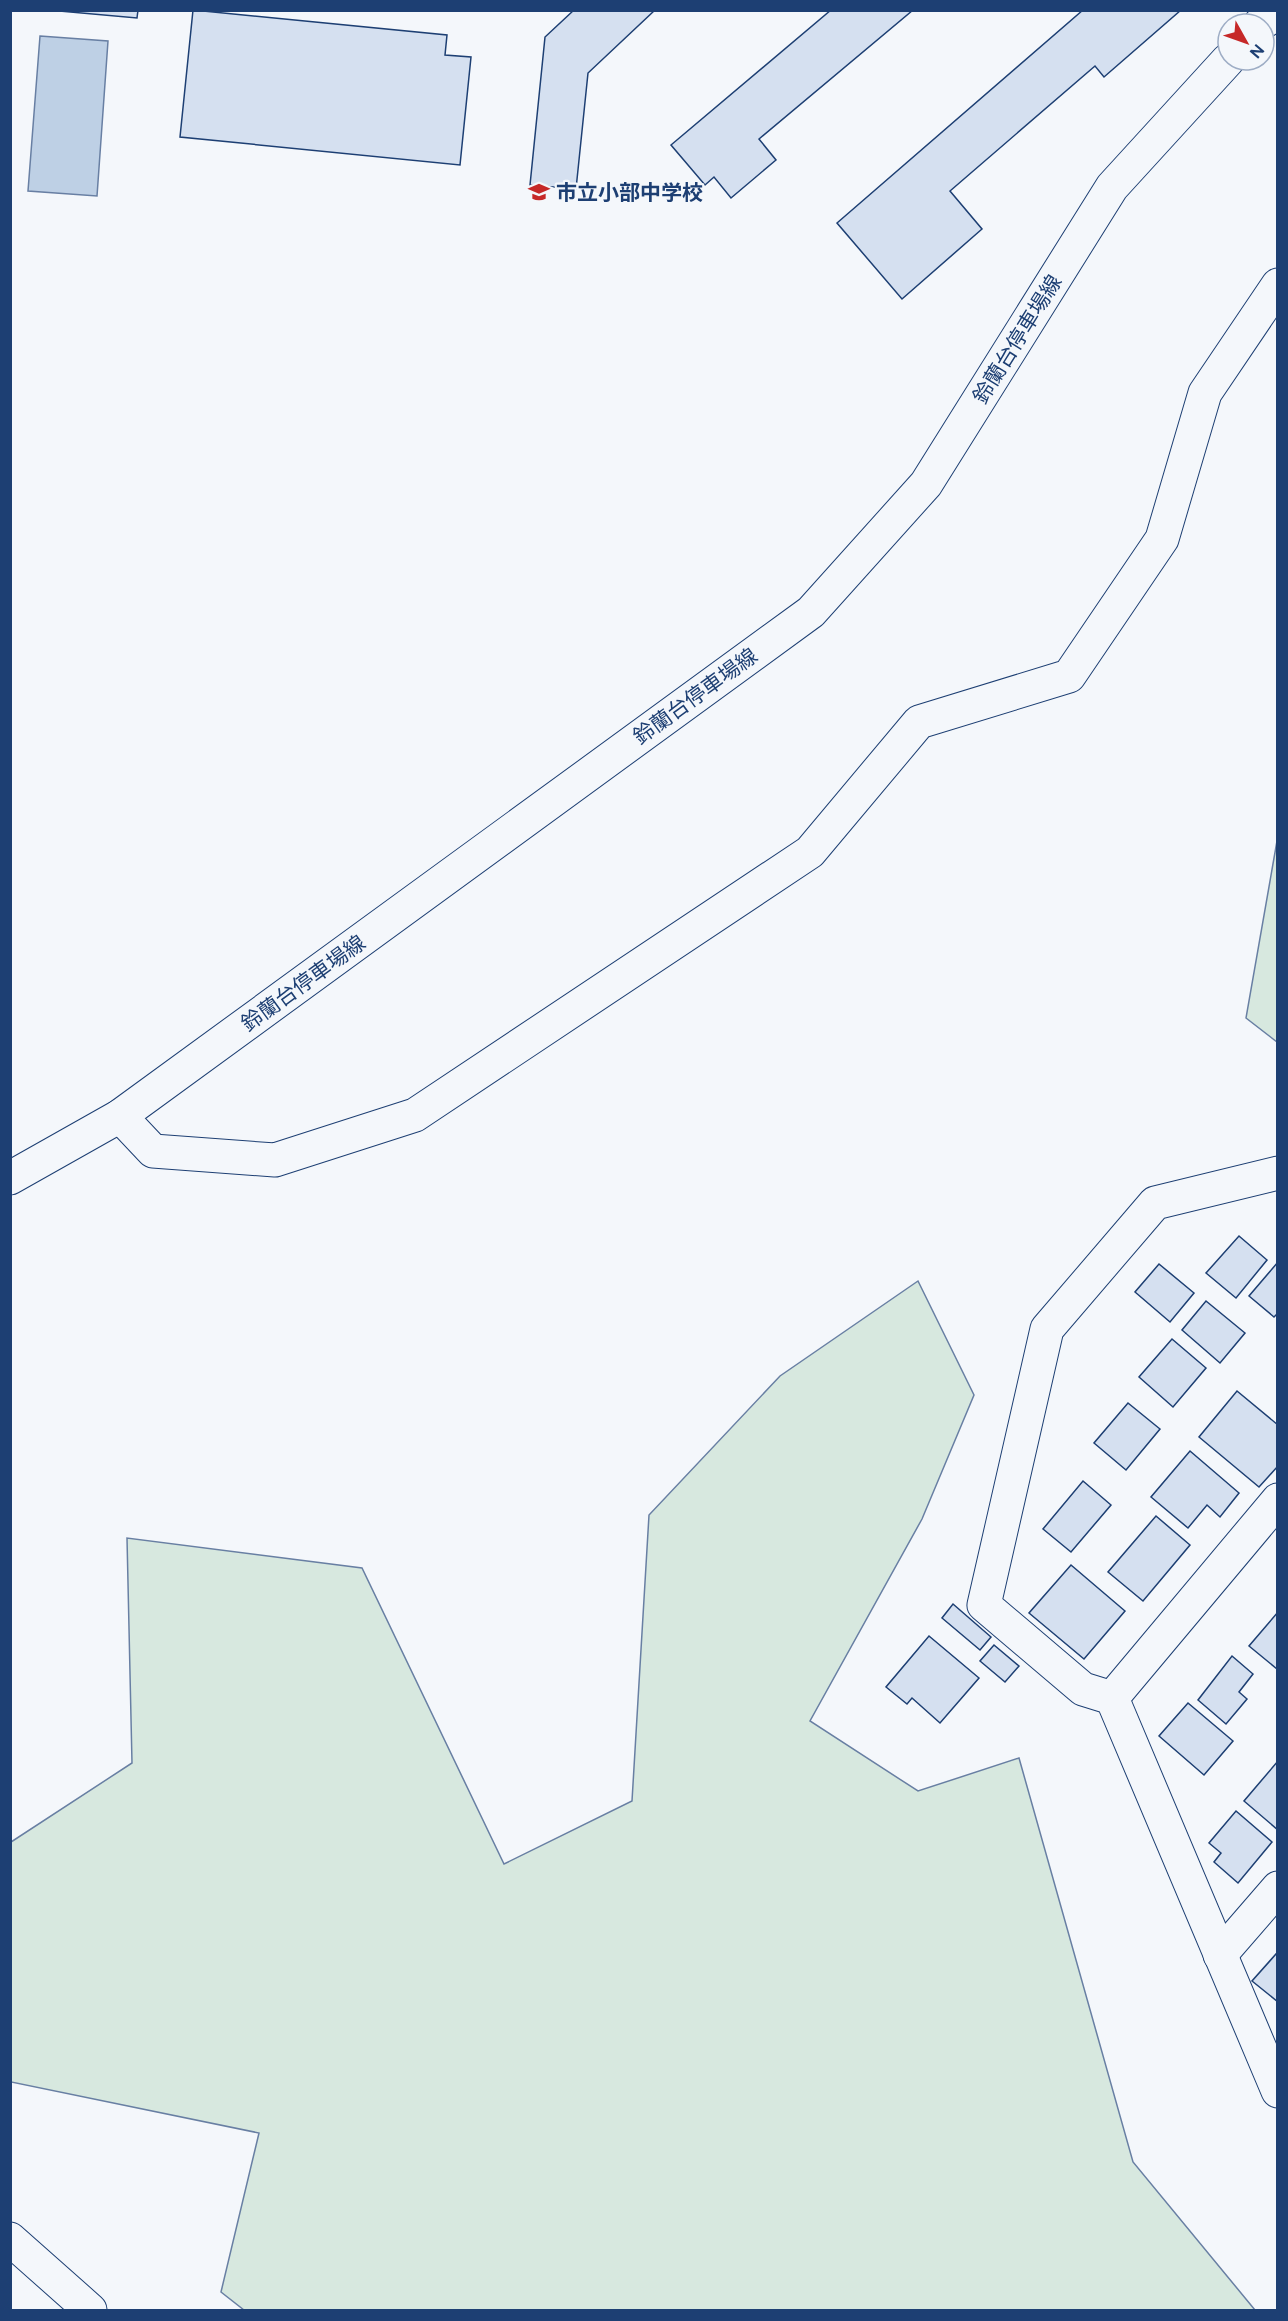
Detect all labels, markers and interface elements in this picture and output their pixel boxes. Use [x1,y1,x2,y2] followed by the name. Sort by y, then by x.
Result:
[1216,12,1276,72] north arrow
[1246,40,1268,62] text: N
[527,180,551,204] school or university icon: 市立小部中学校
[556,180,703,205] place label: 市立小部中学校
[967,270,1067,408] street label: 鈴蘭台停車場線
[628,643,762,749] street label: 鈴蘭台停車場線
[236,930,370,1036] street label: 鈴蘭台停車場線

